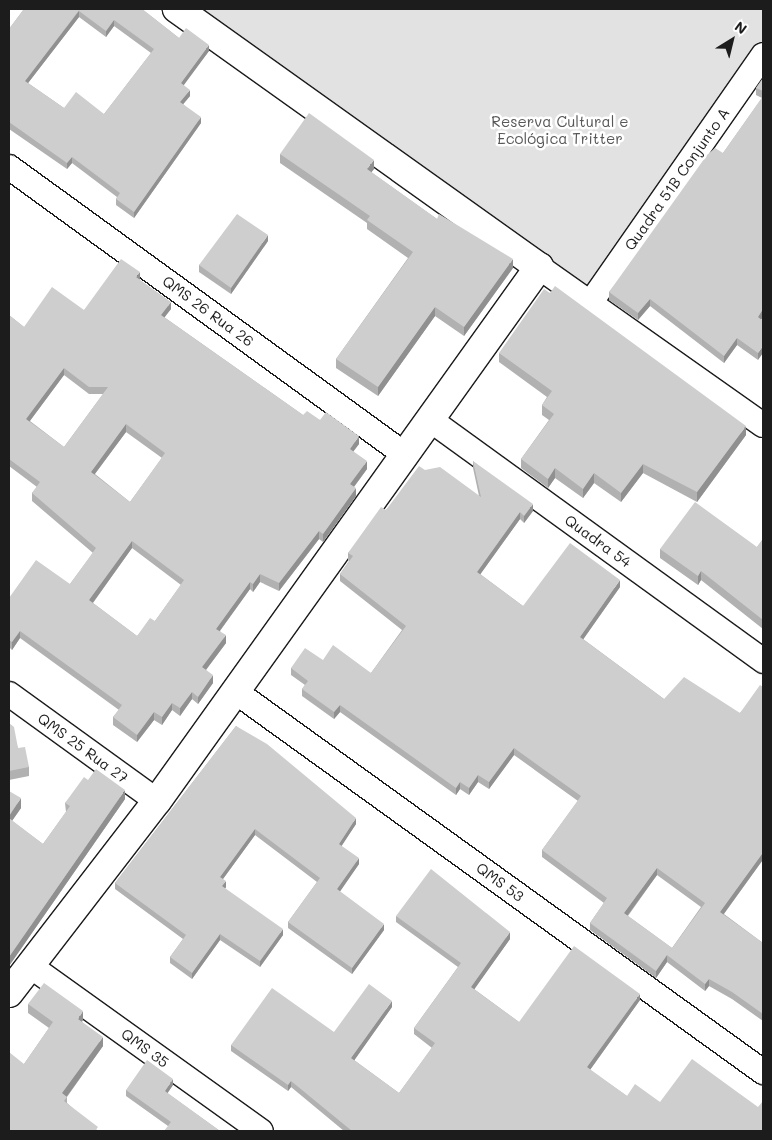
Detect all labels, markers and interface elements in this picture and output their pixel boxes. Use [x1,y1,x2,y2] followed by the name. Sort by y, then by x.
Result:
[707,15,757,65] north arrow
[731,17,751,38] text: N
[621,104,733,254] street label: Quadra 51B Conjunto A
[491,112,629,147] park label: Reserva Cultural e Ecológica Tritter
[159,272,257,350] street label: QMS 26 Rua 26
[561,511,635,571] street label: Quadra 54
[34,709,132,787] street label: QMS 25 Rua 27
[473,859,527,905] street label: QMS 53
[118,1025,172,1071] street label: QMS 35

